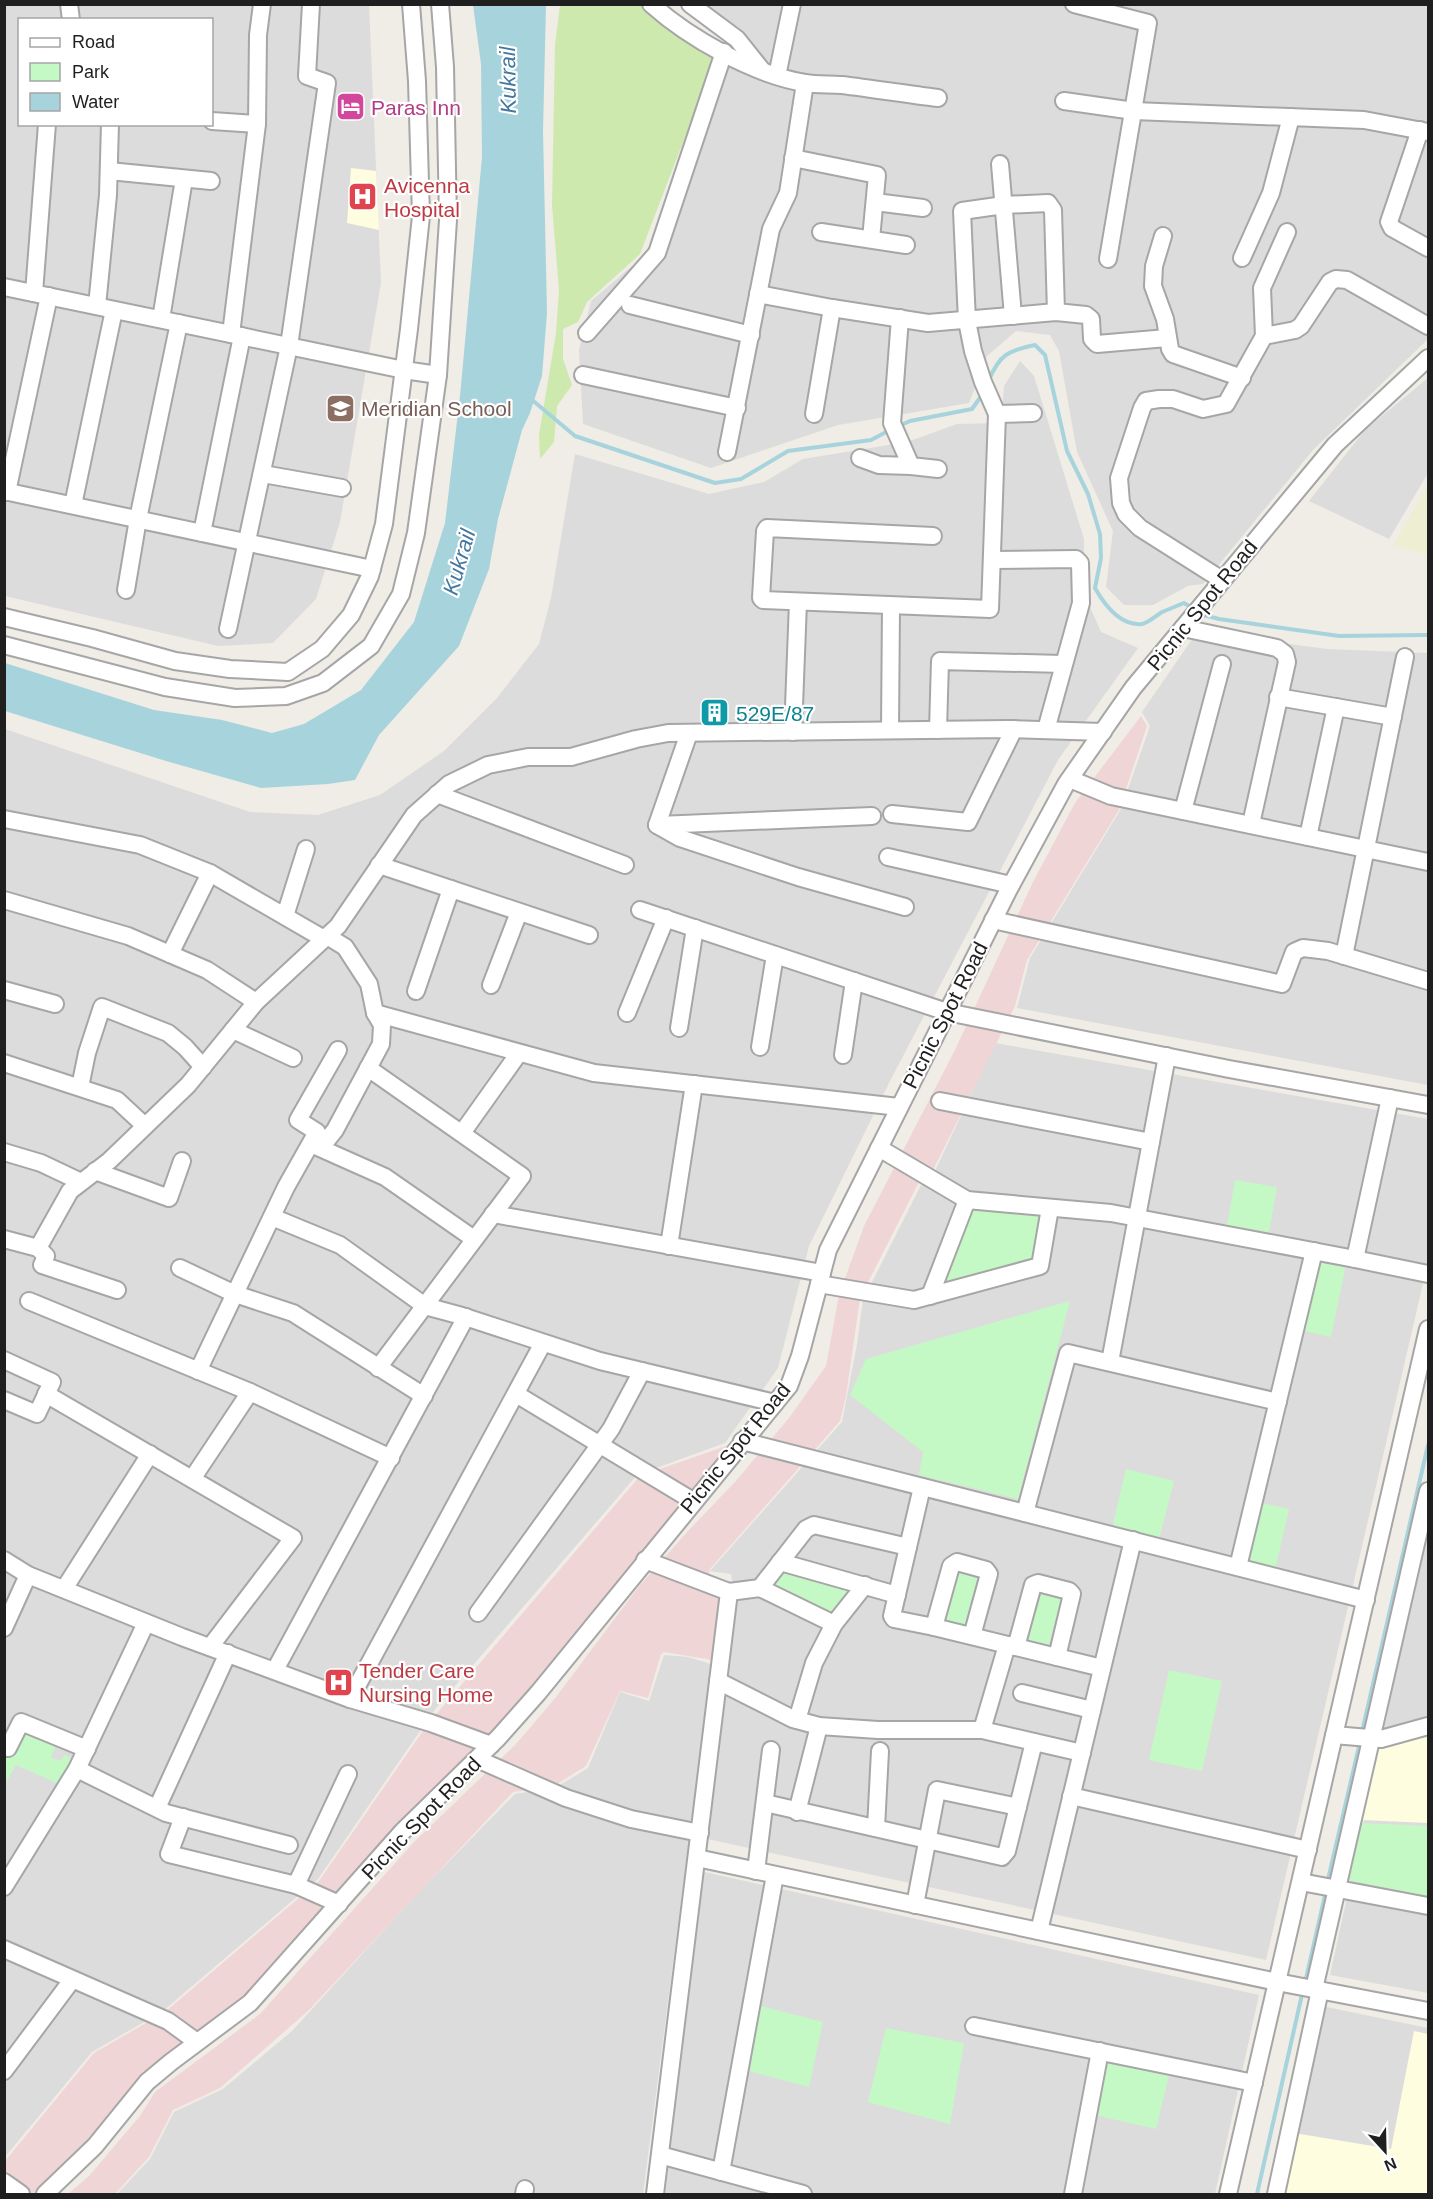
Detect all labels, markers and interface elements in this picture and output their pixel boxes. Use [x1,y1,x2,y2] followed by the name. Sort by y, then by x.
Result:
[18,18,213,126] legend
[72,32,115,52] text: Road
[495,45,521,114] water label: Kukrail
[72,62,110,82] text: Park
[334,91,366,123] hotel icon: Paras Inn
[72,92,119,112] text: Water
[371,96,461,119] place label: Paras Inn
[384,174,470,221] place label: Avicenna Hospital
[347,181,379,213] hospital icon: Avicenna Hospital
[324,392,356,424] school or university icon: Meridian School
[361,397,512,420] place label: Meridian School
[438,525,481,598] water label: Kukrail
[1142,535,1262,675] street label: Picnic Spot Road
[699,697,731,729] building icon: 529E/87
[736,702,814,725] place label: 529E/87
[898,938,992,1092] street label: Picnic Spot Road
[675,1378,795,1518] street label: Picnic Spot Road
[359,1659,493,1706] place label: Tender Care Nursing Home
[322,1666,354,1698] hospital icon: Tender Care Nursing Home
[357,1752,485,1884] street label: Picnic Spot Road
[1355,2121,1415,2181] north arrow
[1382,2154,1399,2174] text: N

